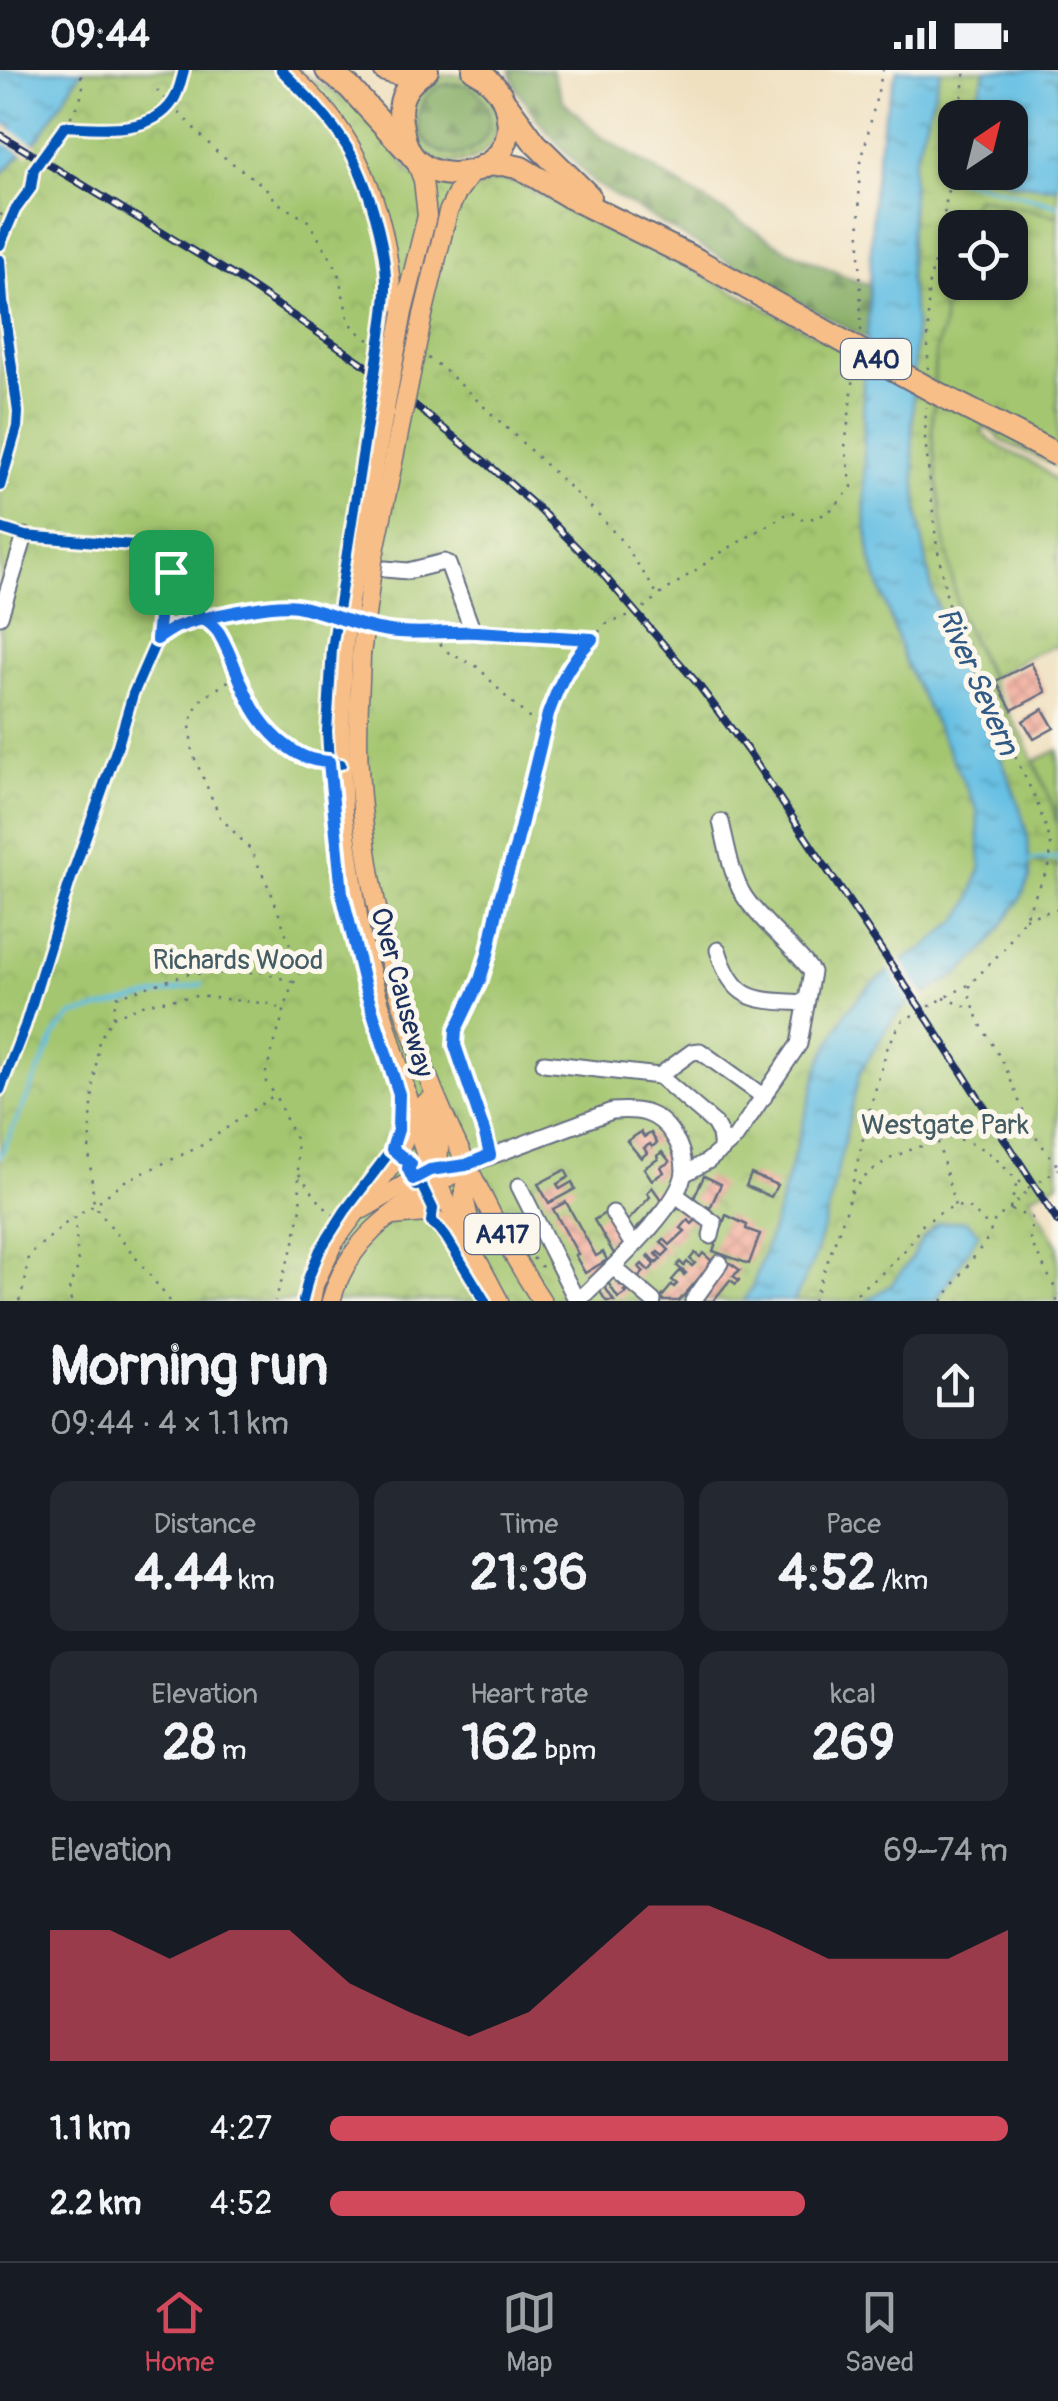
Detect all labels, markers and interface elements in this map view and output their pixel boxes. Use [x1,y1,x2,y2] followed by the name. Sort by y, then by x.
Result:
[50,11,150,59] text: 09:44
[938,100,1028,190] north arrow
[938,100,1028,300] map controls
[938,210,1028,300] button: locate
[841,339,911,379] road number: A40
[129,530,214,615] pin
[144,545,199,600] icon: arrive
[929,602,1027,762] water label: River Severn
[362,904,441,1081] street label: Over Causeway
[152,943,324,978] park label: Richards Wood
[861,1108,1029,1143] park label: Westgate Park
[464,1214,540,1254] road number: A417
[50,1332,328,1401] text: Morning run
[903,1334,1008,1439] button: share
[50,1404,289,1444] text: 09:44 · 4 × 1.1 km
[153,1507,256,1542] text: Distance
[500,1507,558,1542] text: Time
[826,1507,881,1542] text: Pace
[134,1542,232,1605] text: 4.44
[470,1542,588,1605] text: 21:36
[778,1542,876,1605] text: 4:52
[232,1563,275,1598] text: km
[876,1563,928,1598] text: /km
[151,1677,258,1712] text: Elevation
[470,1677,588,1712] text: Heart rate
[831,1677,876,1712] text: kcal
[163,1712,216,1775] text: 28
[462,1712,538,1775] text: 162
[812,1712,895,1775] text: 269
[216,1733,247,1768] text: m
[538,1733,596,1768] text: bpm
[50,1831,172,1871] text: Elevation
[883,1831,1008,1871] text: 69–74 m
[50,2109,131,2149] text: 1.1 km
[210,2109,272,2149] text: 4:27
[50,2184,142,2224] text: 2.2 km
[210,2184,272,2224] text: 4:52
[144,2285,214,2380] tab: Home
[502,2285,557,2380] tab: Map
[845,2285,914,2380] tab: Saved

